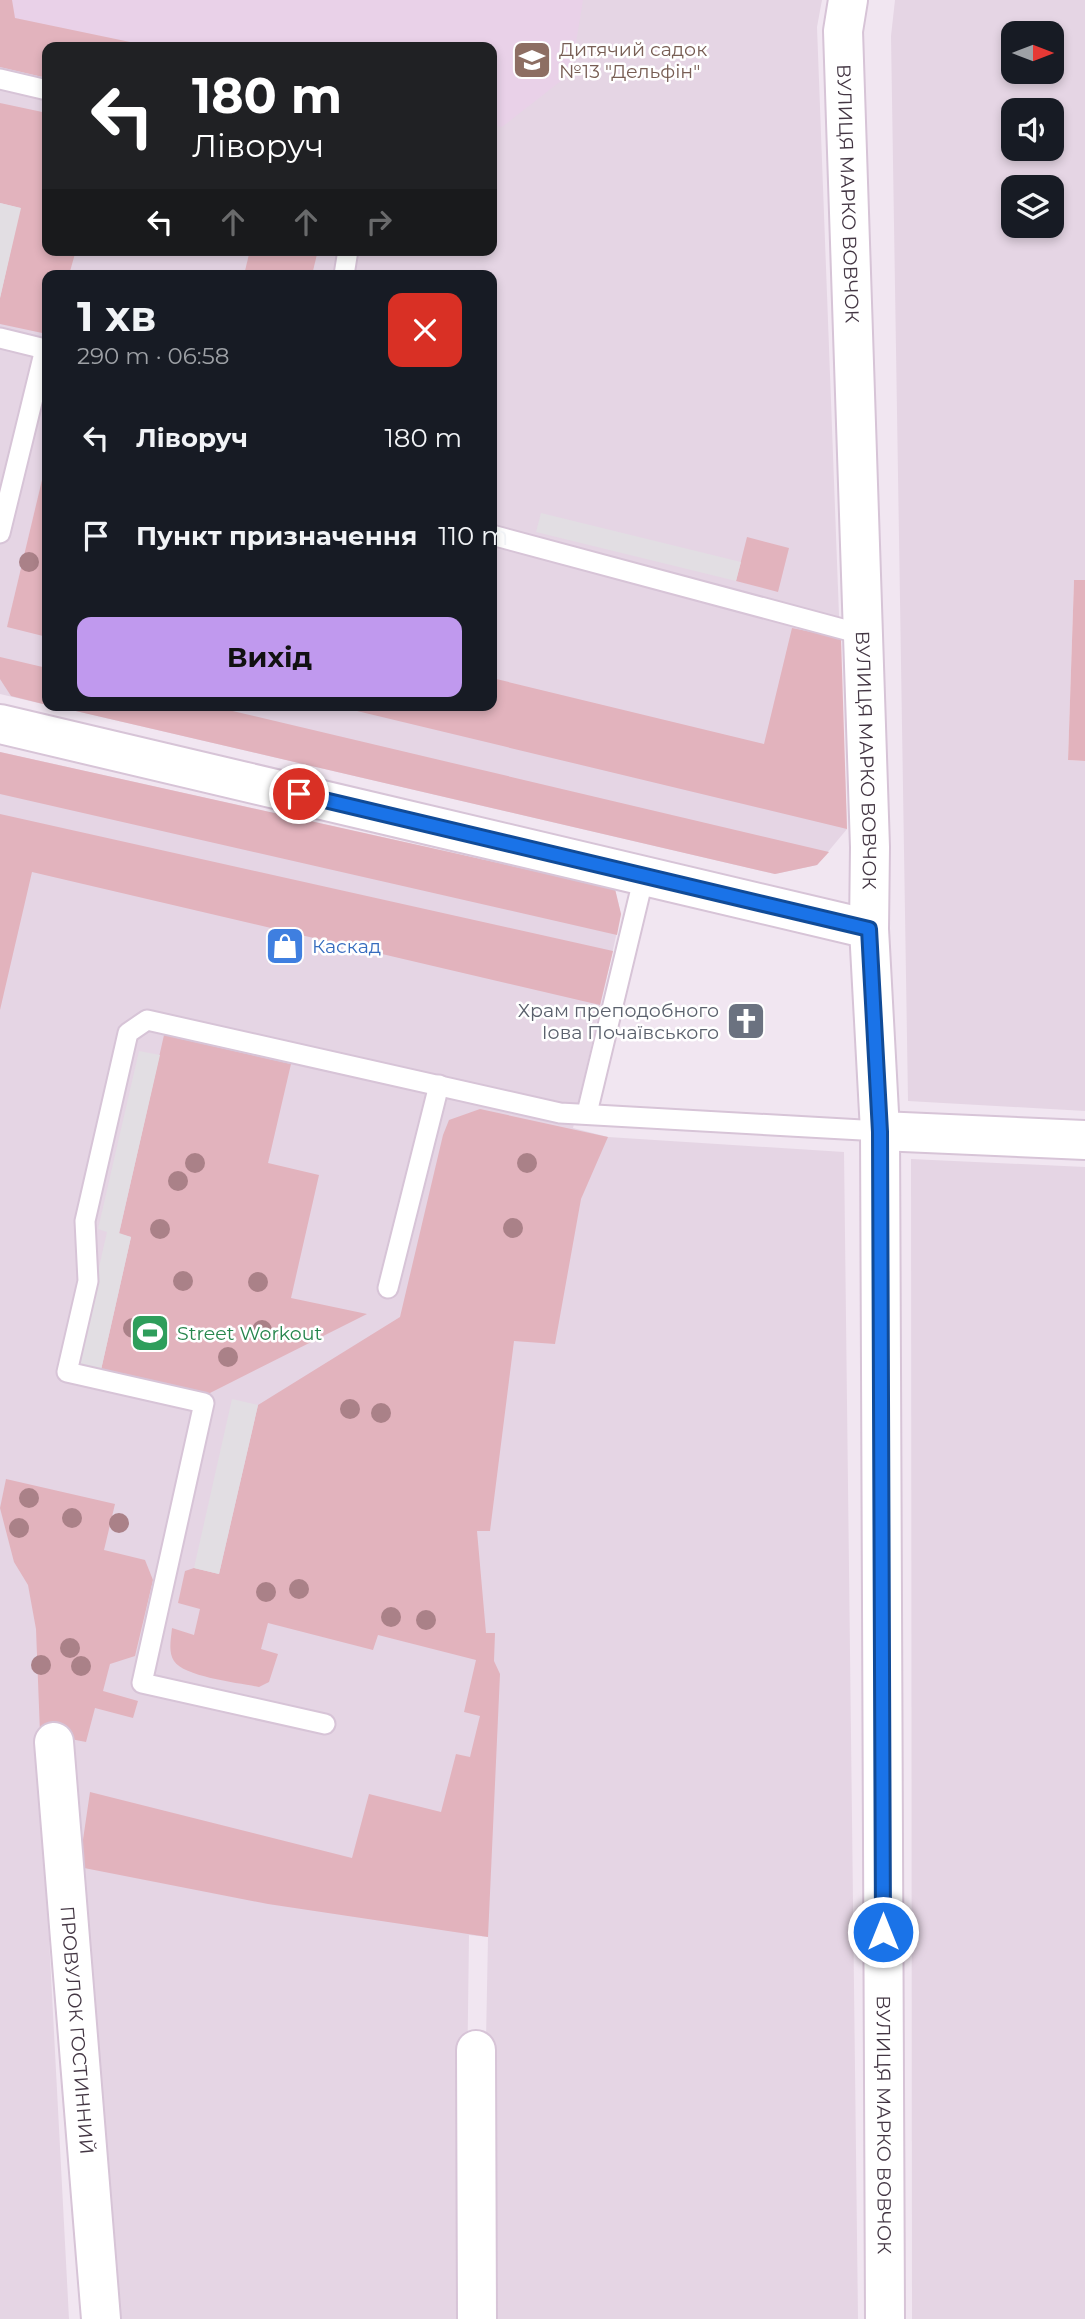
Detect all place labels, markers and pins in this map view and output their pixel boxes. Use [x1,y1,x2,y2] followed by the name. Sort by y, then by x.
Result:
[559,38,707,83] place label: Дитячий садок №13 "Дельфін"
[511,39,553,81] school or university icon: Дитячий садок №13 "Дельфін"
[269,764,329,824] pin
[264,925,306,967] shop icon: Каскад
[312,935,381,958] place label: Каскад
[518,999,719,1044] place label: Храм преподобного Іова Почаївського
[725,1000,767,1042] church icon: Храм преподобного Іова Почаївського
[129,1312,171,1354] sports icon: Street Workout
[177,1322,323,1345] place label: Street Workout

